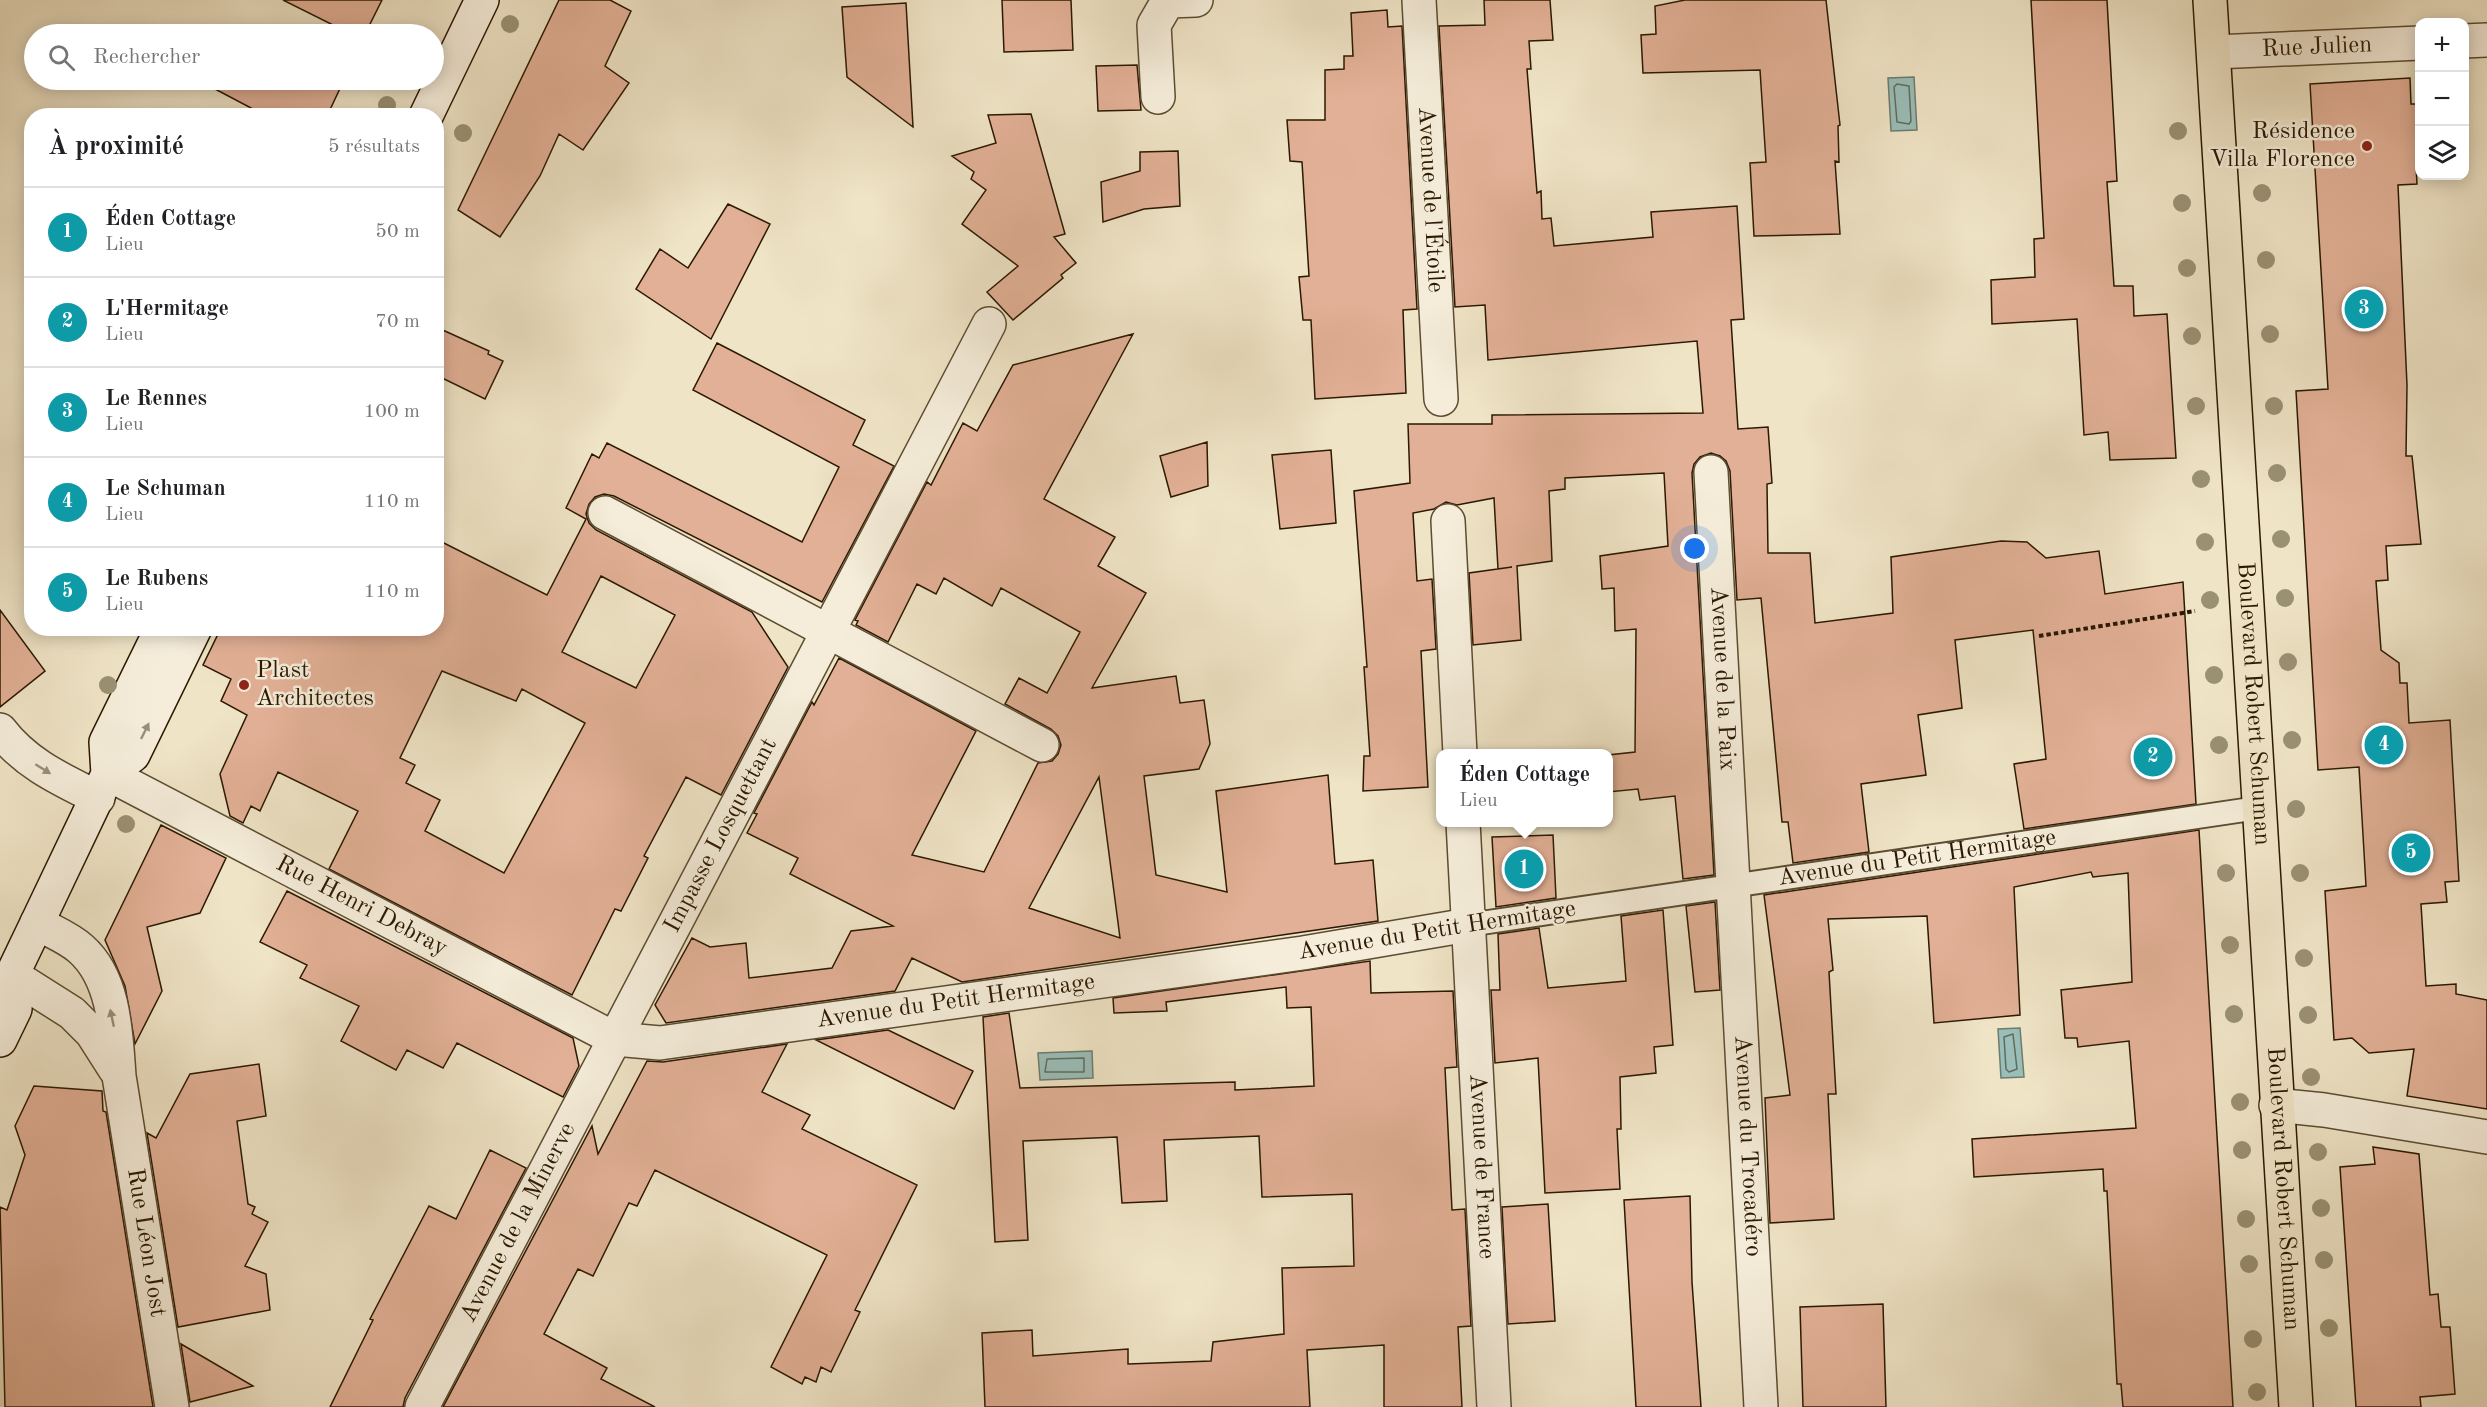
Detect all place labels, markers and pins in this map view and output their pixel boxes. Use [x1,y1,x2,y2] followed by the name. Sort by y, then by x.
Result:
[2210,120,2355,172] place label: Résidence Villa Florence
[2360,139,2374,153] marker: Résidence Villa Florence
[2344,286,2384,332] pin: 3
[256,659,374,711] place label: Plast Architectes
[237,678,251,692] marker: Plast Architectes
[2364,722,2404,768] pin: 4
[2134,734,2172,780] pin: 2
[2392,830,2430,876] pin: 5
[1504,846,1544,892] pin: 1

